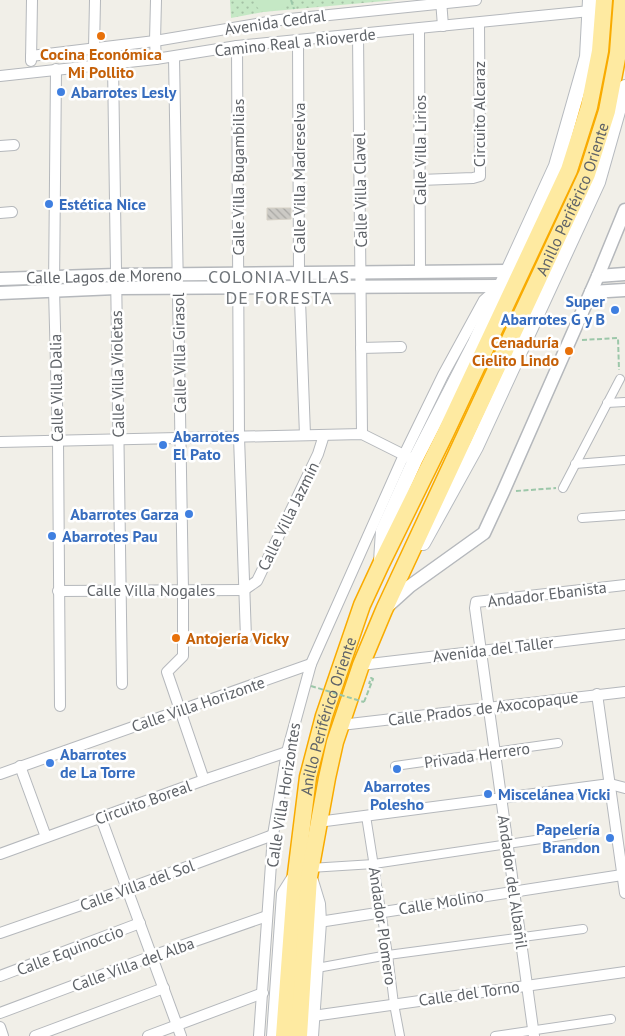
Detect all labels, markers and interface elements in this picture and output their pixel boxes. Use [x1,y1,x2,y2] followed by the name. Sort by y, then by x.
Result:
[223,5,327,39] street label: Avenida Cedral
[214,24,376,60] street label: Camino Real a Rioverde
[95,30,107,42] marker: Cocina Económica Mi Pollito
[40,44,162,82] place label: Cocina Económica Mi Pollito
[469,61,489,167] street label: Circuito Alcaraz
[71,82,177,102] place label: Abarrotes Lesly
[55,86,67,98] marker: Abarrotes Lesly
[410,94,430,205] street label: Calle Villa Lirios
[228,98,248,256] street label: Calle Villa Bugambilias
[289,103,309,253] street label: Calle Villa Madreselva
[531,120,613,279] street label: Anillo Periférico Oriente
[349,132,371,248] street label: Calle Villa Clavel
[59,194,146,214] place label: Estética Nice
[43,198,55,210] marker: Estética Nice
[26,265,182,287] street label: Calle Lagos de Moreno
[208,265,350,309] district label: COLONIA VILLAS DE FORESTA
[501,291,605,329] place label: Super Abarrotes G y B
[168,292,190,413] street label: Calle Villa Girasol
[609,304,621,316] marker: Super Abarrotes G y B
[106,310,128,438] street label: Calle Villa Violetas
[472,332,559,370] place label: Cenaduría Cielito Lindo
[45,334,67,442] street label: Calle Villa Dalia
[563,345,575,357] marker: Cenaduría Cielito Lindo
[173,426,240,464] place label: Abarrotes El Pato
[157,439,169,451] marker: Abarrotes El Pato
[253,458,323,574] street label: Calle Villa Jazmín
[70,504,179,524] place label: Abarrotes Garza
[183,508,195,520] marker: Abarrotes Garza
[62,526,158,546] place label: Abarrotes Pau
[46,530,58,542] marker: Abarrotes Pau
[486,577,608,611] street label: Andador Ebanista
[87,580,215,600] street label: Calle Villa Nogales
[186,628,289,648] place label: Antojería Vicky
[170,632,182,644] marker: Antojería Vicky
[431,632,555,666] street label: Avenida del Taller
[296,634,360,797] street label: Anillo Periférico Oriente
[129,672,267,736] street label: Calle Villa Horizonte
[387,686,579,730] street label: Calle Prados de Axocopaque
[262,721,304,869] street label: Calle Villa Horizontes
[423,738,531,772] street label: Privada Herrero
[60,744,135,782] place label: Abarrotes de La Torre
[44,757,56,769] marker: Abarrotes de La Torre
[391,763,403,775] marker: Abarrotes Polesho
[92,775,194,829] street label: Circuito Boreal
[364,776,430,814] place label: Abarrotes Polesho
[498,784,611,804] place label: Miscelánea Vicki
[482,788,494,800] marker: Miscelánea Vicki
[494,814,532,951] street label: Andador del Albañil
[536,819,600,857] place label: Papelería Brandon
[604,832,616,844] marker: Papelería Brandon
[77,855,197,915] street label: Calle Villa del Sol
[365,866,401,986] street label: Andador Plomero
[397,885,485,919] street label: Calle Molino
[14,920,126,980] street label: Calle Equinoccio
[69,933,197,995] street label: Calle Villa del Alba
[417,976,521,1010] street label: Calle del Torno

